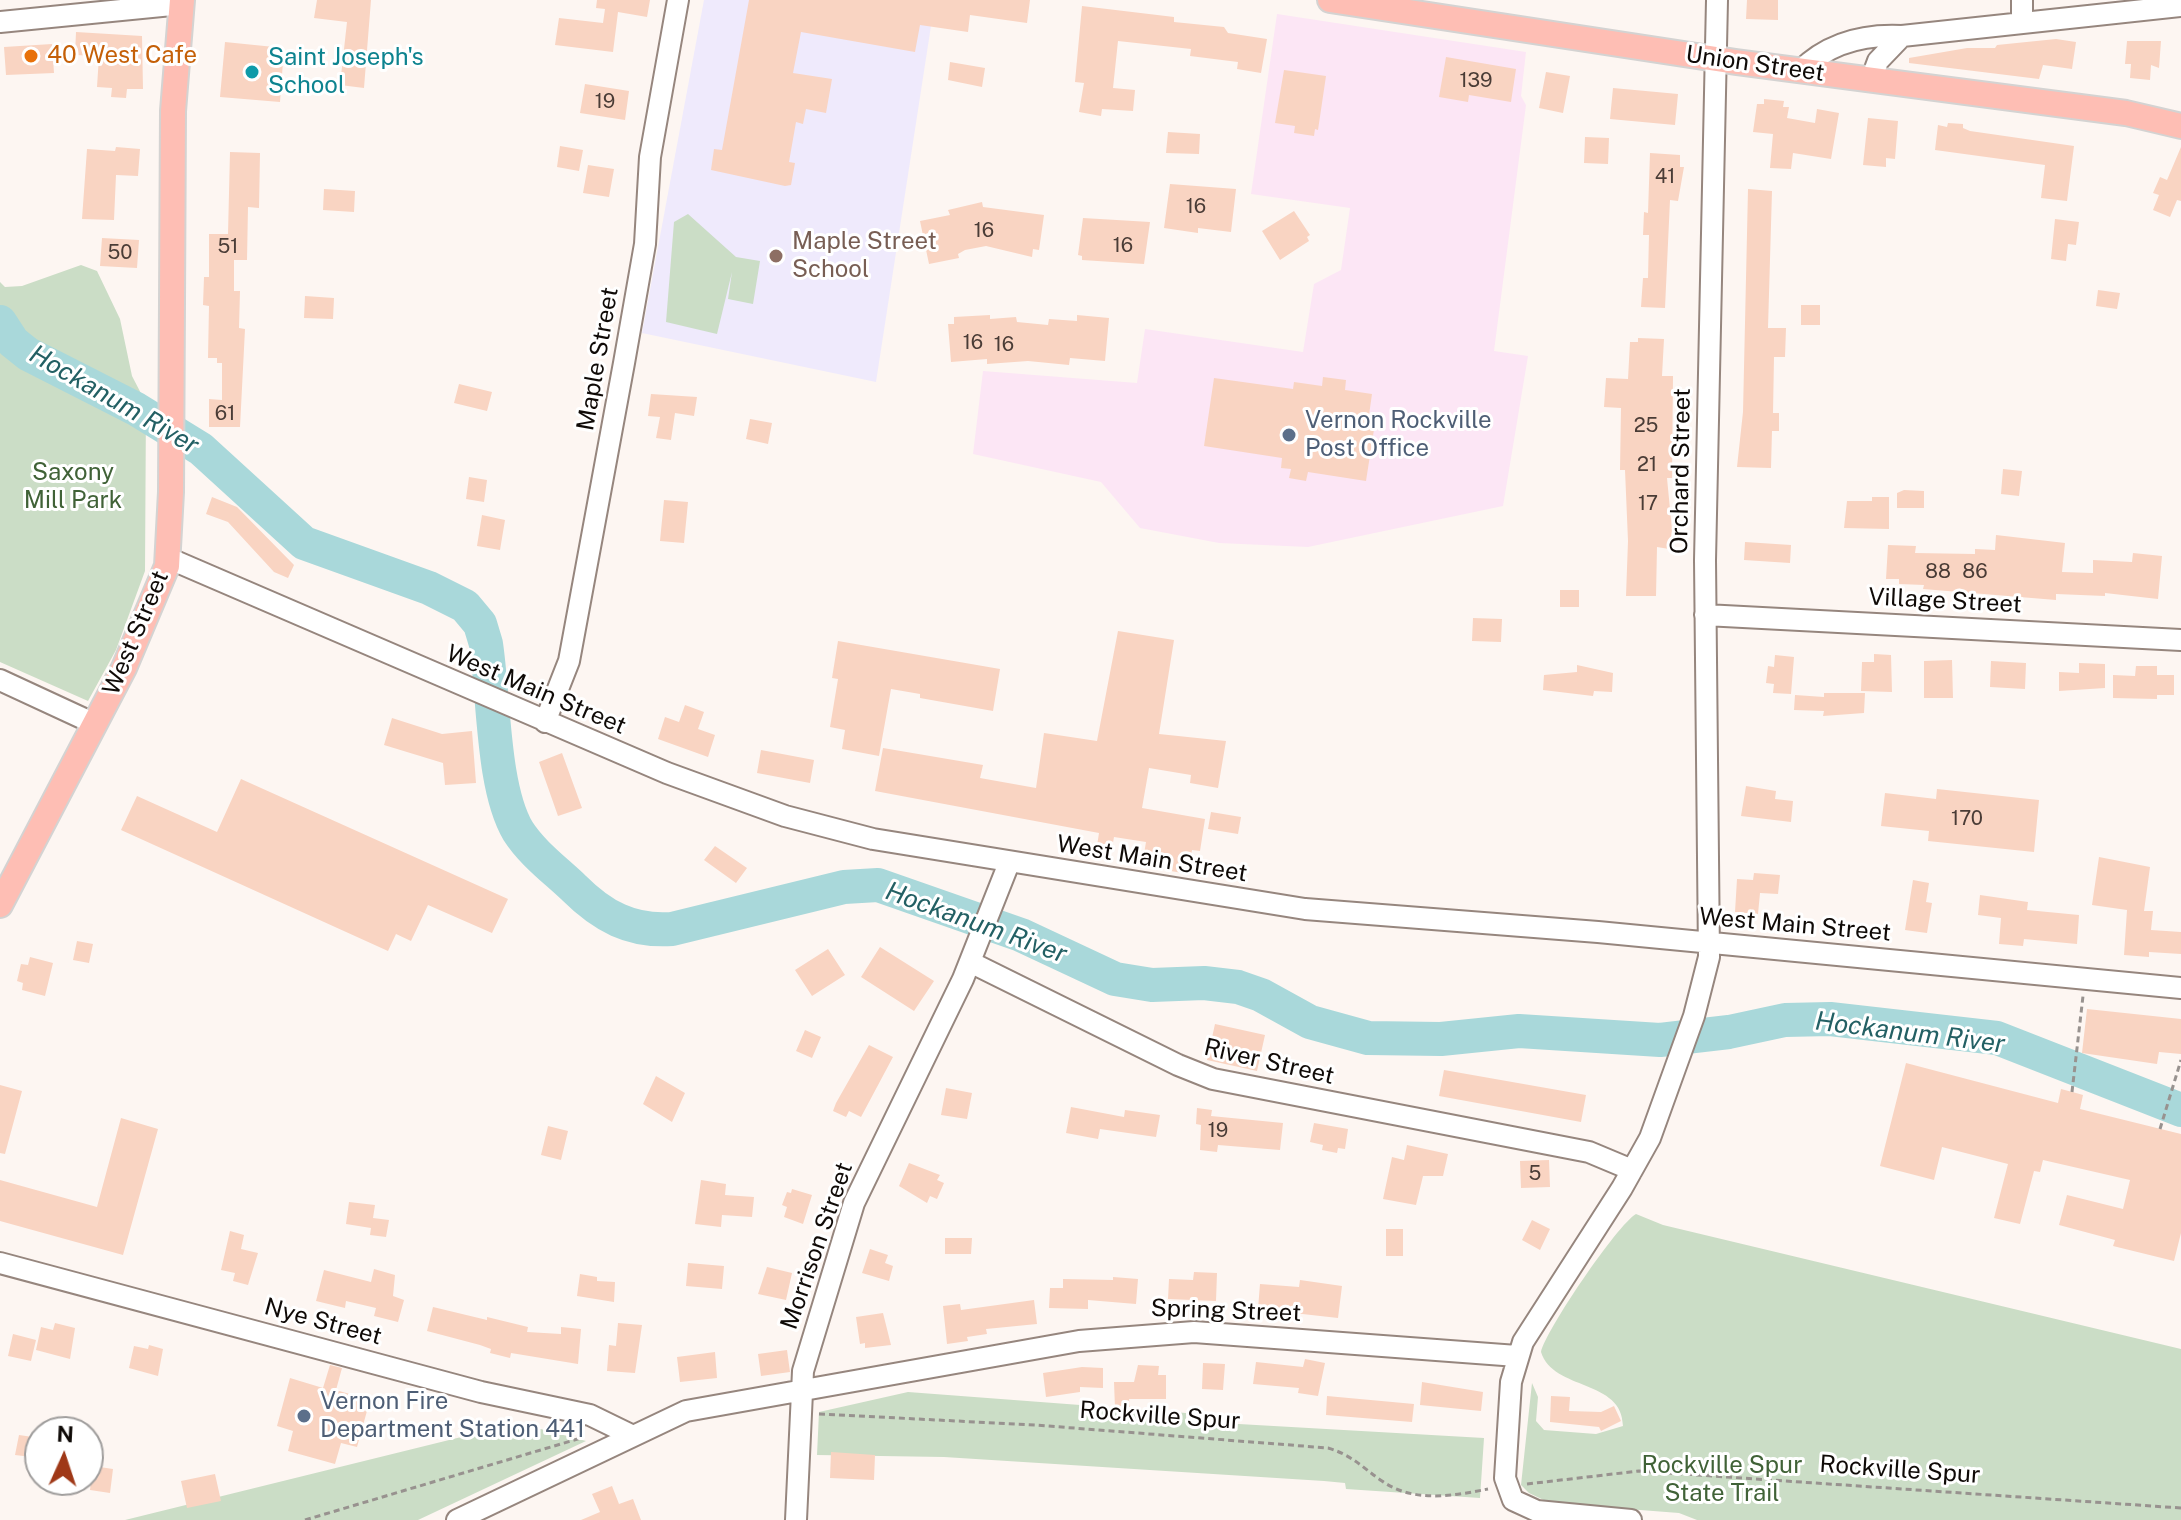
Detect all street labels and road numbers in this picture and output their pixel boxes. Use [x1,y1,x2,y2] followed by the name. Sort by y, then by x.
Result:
[1684,40,1826,88] street label: Union Street
[571,285,625,433] street label: Maple Street
[1665,388,1697,554] street label: Orchard Street
[97,566,175,700] street label: West Street
[1868,583,2022,619] street label: Village Street
[442,639,630,741] street label: West Main Street
[1055,830,1249,888] street label: West Main Street
[1698,902,1892,948] street label: West Main Street
[1201,1033,1337,1091] street label: River Street
[775,1159,859,1333] street label: Morrison Street
[261,1293,385,1351] street label: Nye Street
[1150,1294,1302,1328] street label: Spring Street
[1079,1396,1241,1436] street label: Rockville Spur
[1819,1450,1981,1490] street label: Rockville Spur

